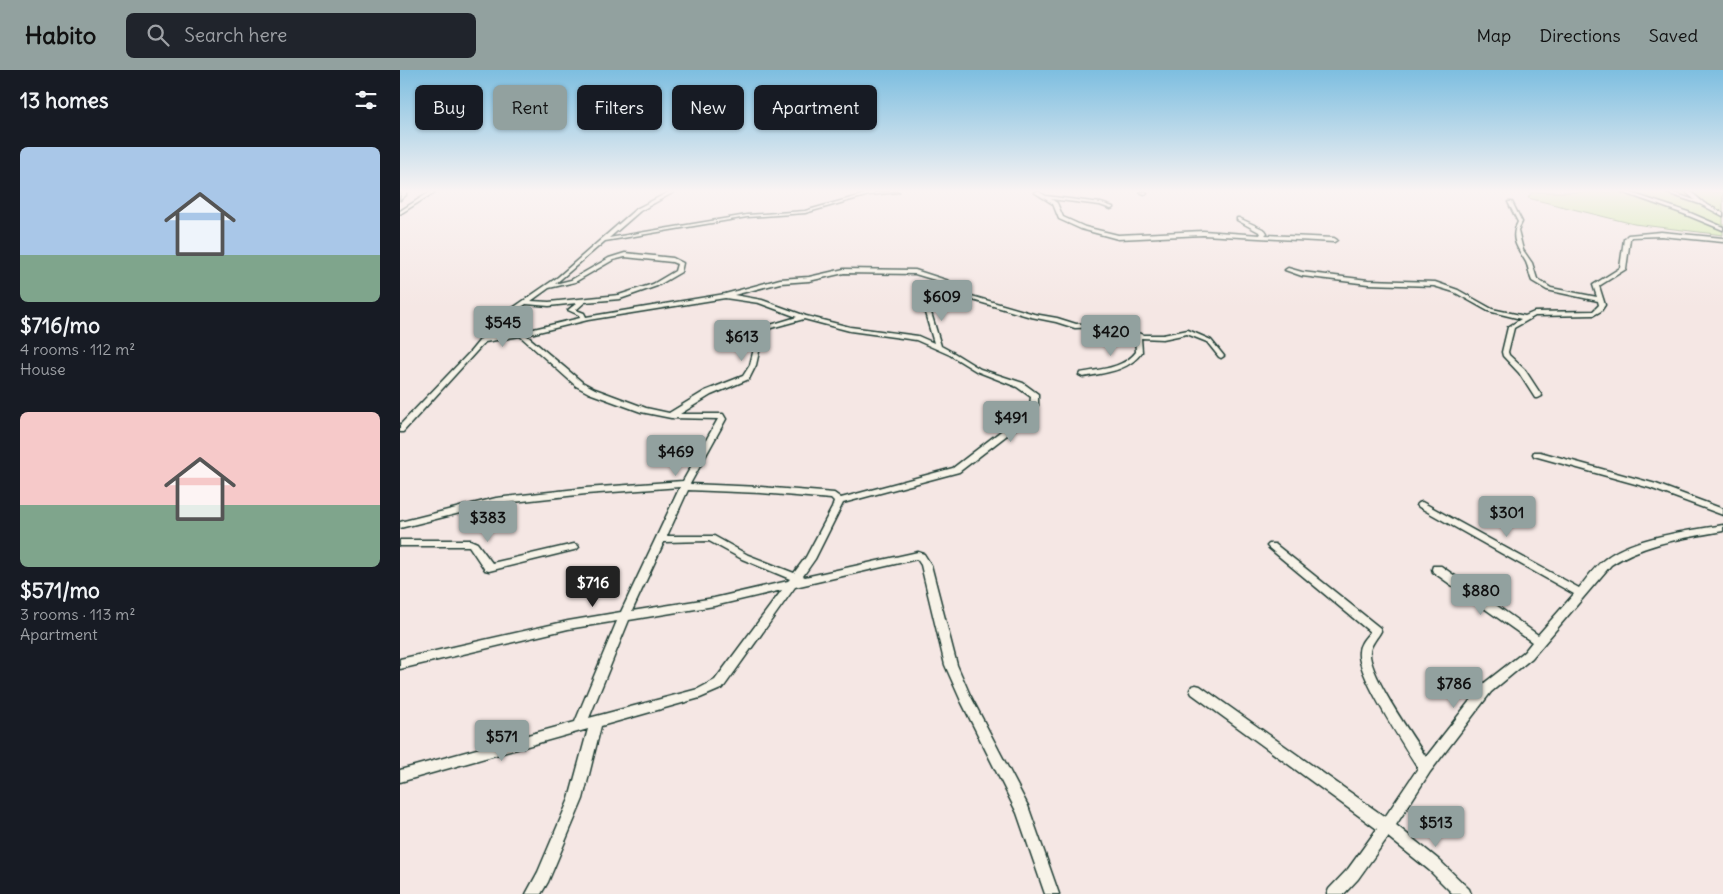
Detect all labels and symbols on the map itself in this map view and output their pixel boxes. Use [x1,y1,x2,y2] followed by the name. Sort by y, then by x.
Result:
[912,280,972,322] pin: $609
[473,306,533,348] pin: $545
[1081,314,1141,357] pin: $420
[712,320,772,362] pin: $613
[981,400,1041,443] pin: $491
[646,434,706,477] pin: $469
[1477,496,1537,538] pin: $301
[458,500,518,543] pin: $383
[563,566,623,608] pin: $716
[1451,574,1511,616] pin: $880
[1424,666,1484,709] pin: $786
[472,720,532,762] pin: $571
[1406,806,1466,848] pin: $513

